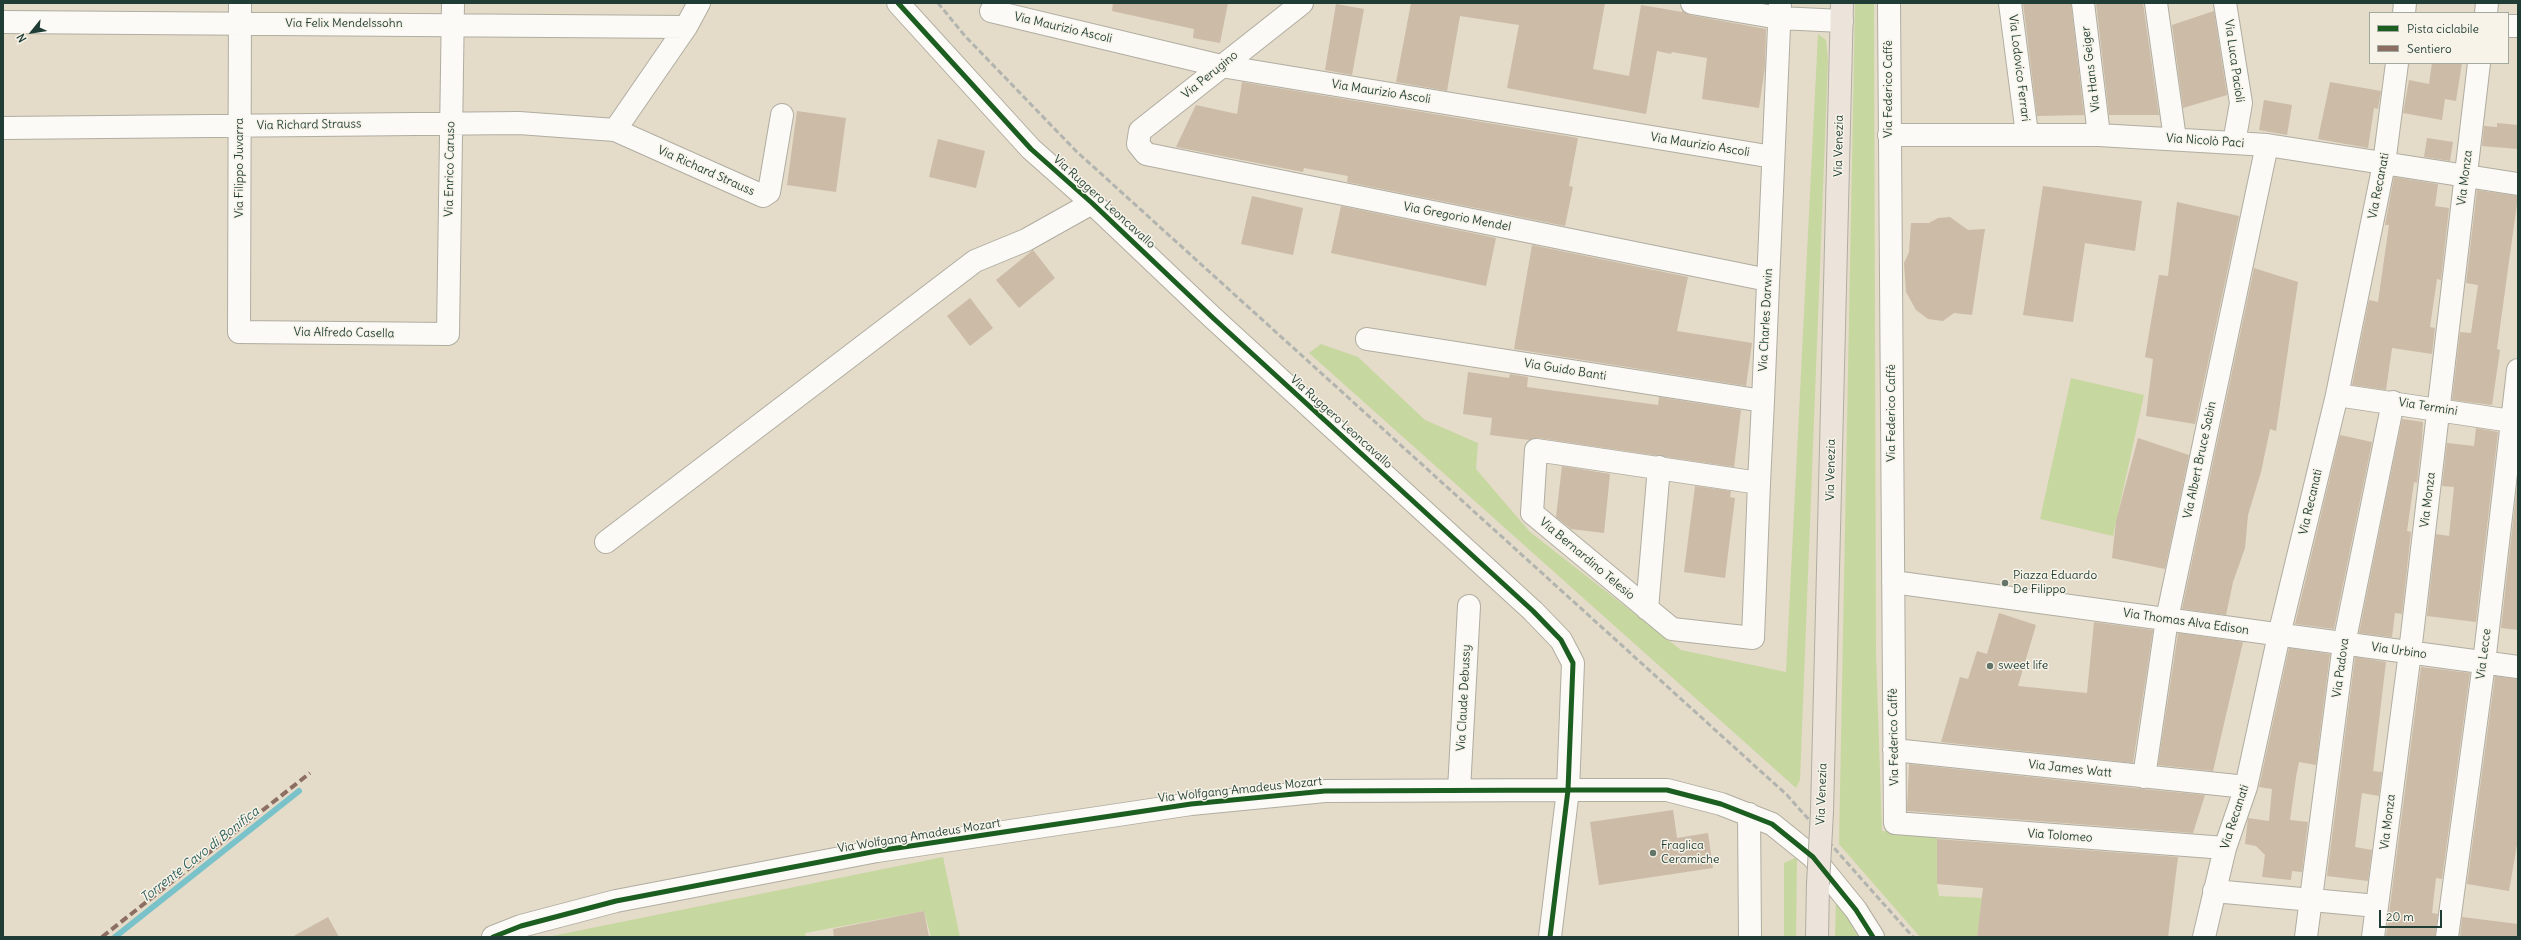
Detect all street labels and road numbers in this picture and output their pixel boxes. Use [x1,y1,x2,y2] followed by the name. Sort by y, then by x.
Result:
[1013,10,1113,46] street label: Via Maurizio Ascoli
[2005,14,2033,122] street label: Via Lodovico Ferrari
[285,17,403,31] street label: Via Felix Mendelssohn
[2221,19,2247,103] street label: Via Luca Pacioli
[2079,25,2103,113] street label: Via Hans Geiger
[1882,40,1896,138] street label: Via Federico Caffè
[1179,48,1241,102] street label: Via Perugino
[1330,77,1432,107] street label: Via Maurizio Ascoli
[1831,115,1847,177] street label: Via Venezia
[256,117,362,133] street label: Via Richard Strauss
[233,118,247,218] street label: Via Filippo Juvarra
[442,121,458,217] street label: Via Enrico Caruso
[1649,130,1751,160] street label: Via Maurizio Ascoli
[2165,131,2245,151] street label: Via Nicolò Paci
[655,143,757,199] street label: Via Richard Strauss
[2454,149,2476,207] street label: Via Monza
[1050,152,1158,252] street label: Via Ruggero Leoncavallo
[2366,152,2392,220] street label: Via Recanati
[1402,199,1512,235] street label: Via Gregorio Mendel
[1756,268,1776,372] street label: Via Charles Darwin
[294,325,394,341] street label: Via Alfredo Casella
[1523,356,1607,384] street label: Via Guido Banti
[1885,364,1899,462] street label: Via Federico Caffè
[1287,372,1395,472] street label: Via Ruggero Leoncavallo
[2397,395,2459,419] street label: Via Termini
[2180,400,2220,520] street label: Via Albert Bruce Sabin
[1823,439,1839,501] street label: Via Venezia
[2296,468,2326,536] street label: Via Recanati
[2417,471,2439,529] street label: Via Monza
[1536,515,1638,603] street label: Via Bernardino Telesio
[2122,606,2250,638] street label: Via Thomas Alva Edison
[2474,628,2494,680] street label: Via Lecce
[2330,637,2352,699] street label: Via Padova
[2370,640,2428,662] street label: Via Urbino
[1454,644,1474,752] street label: Via Claude Debussy
[1886,688,1902,786] street label: Via Federico Caffè
[2028,757,2112,781] street label: Via James Watt
[1814,763,1830,825] street label: Via Venezia
[1157,774,1323,806] street label: Via Wolfgang Amadeus Mozart
[2218,783,2252,851] street label: Via Recanati
[2377,793,2399,851] street label: Via Monza
[836,816,1002,856] street label: Via Wolfgang Amadeus Mozart
[2027,827,2093,845] street label: Via Tolomeo

